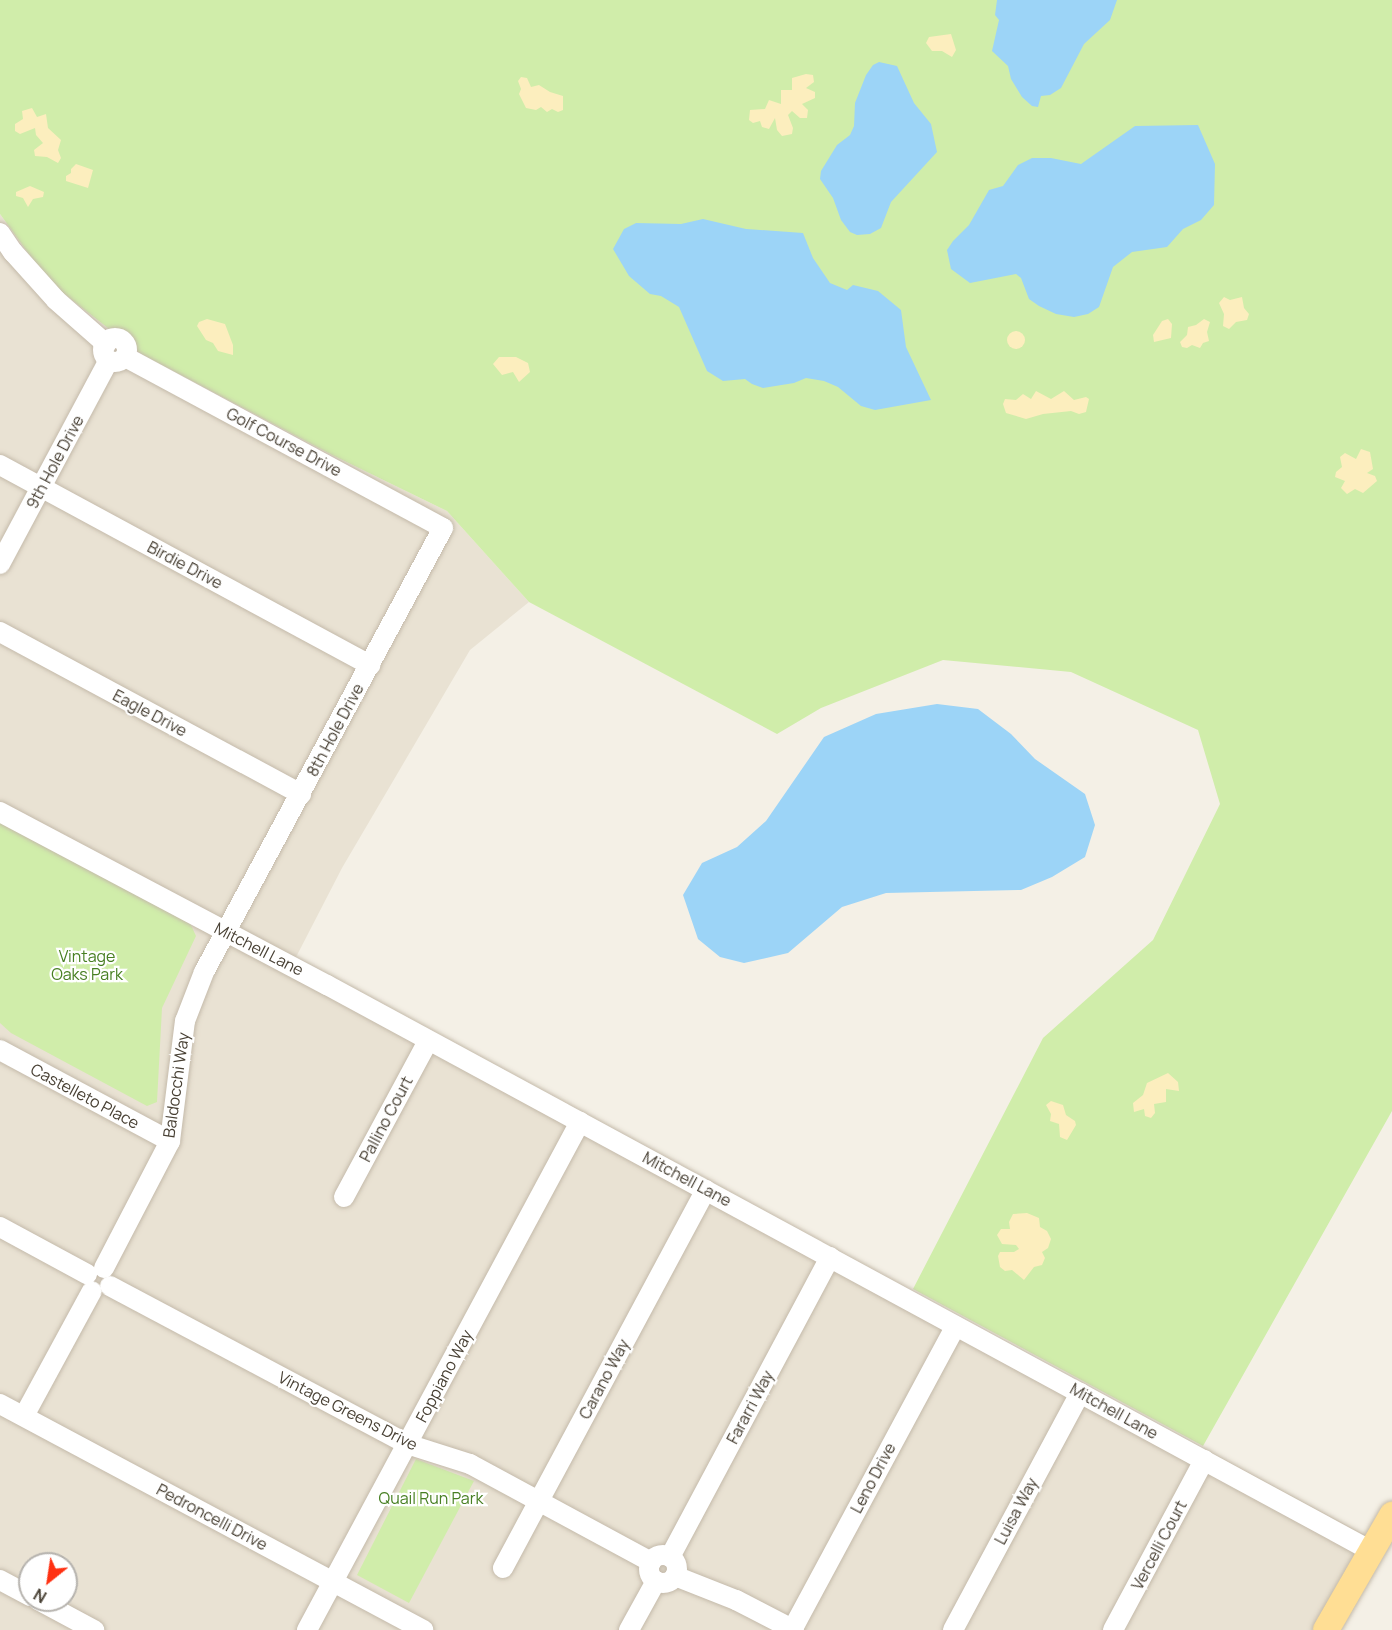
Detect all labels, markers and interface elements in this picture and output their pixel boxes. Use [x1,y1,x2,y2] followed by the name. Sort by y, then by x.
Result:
[223,404,345,480] street label: Golf Course Drive
[22,412,88,512] street label: 9th Hole Drive
[144,537,226,593] street label: Birdie Drive
[302,680,368,780] street label: 8th Hole Drive
[110,685,190,741] street label: Eagle Drive
[211,918,307,980] street label: Mitchell Lane
[51,946,123,984] park label: Vintage Oaks Park
[159,1031,193,1139] street label: Baldocchi Way
[28,1059,142,1133] street label: Castelleto Place
[355,1073,417,1165] street label: Pallino Court
[639,1148,735,1210] street label: Mitchell Lane
[412,1326,476,1426] street label: Foppiano Way
[575,1336,633,1422] street label: Carano Way
[723,1367,777,1447] street label: Fararri Way
[275,1368,421,1454] street label: Vintage Greens Drive
[1067,1379,1161,1443] street label: Mitchell Lane
[846,1440,900,1516] street label: Leno Drive
[990,1474,1042,1548] street label: Luisa Way
[153,1480,271,1554] street label: Pedroncelli Drive
[379,1488,483,1508] park label: Quail Run Park
[1127,1497,1191,1593] street label: Vercelli Court
[18,1552,78,1612] north arrow
[30,1583,50,1608] text: N

